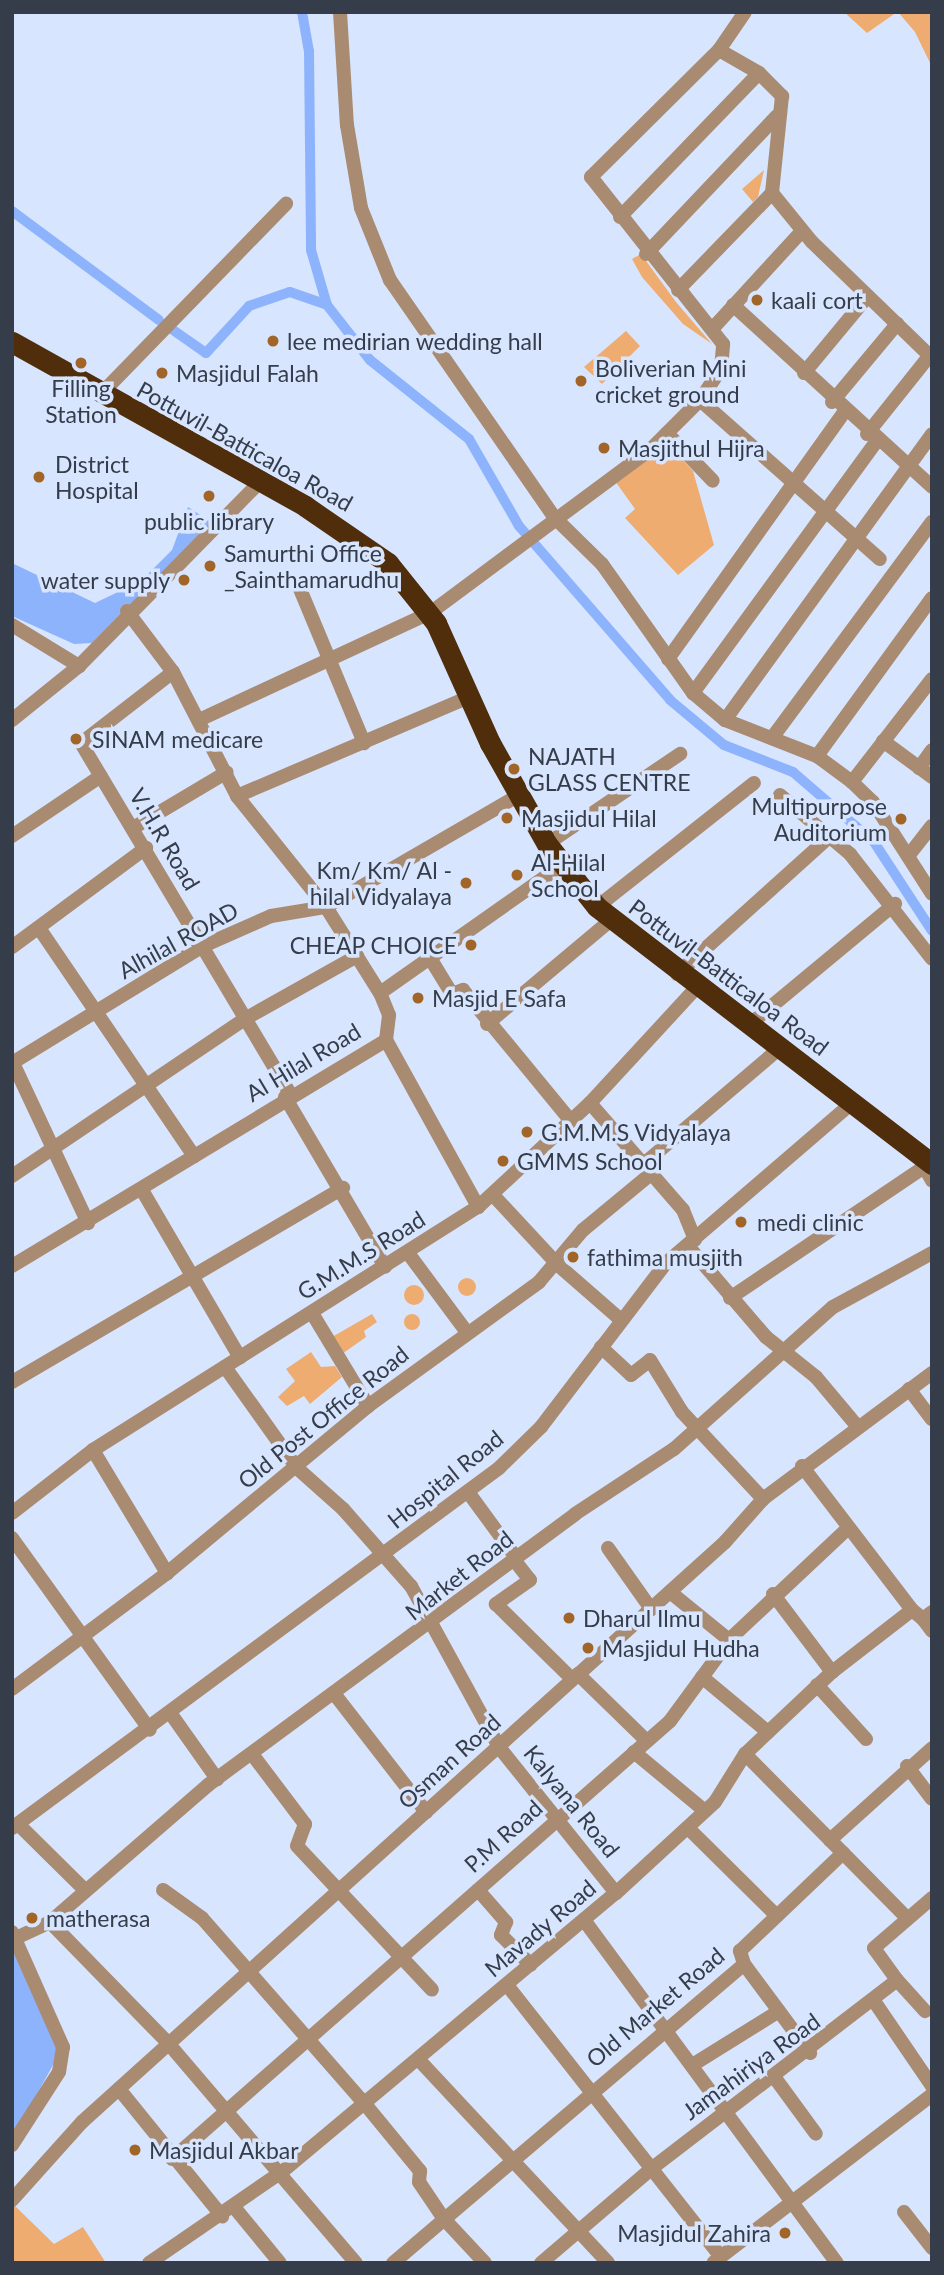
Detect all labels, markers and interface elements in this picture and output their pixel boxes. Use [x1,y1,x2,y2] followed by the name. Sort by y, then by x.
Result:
[771,286,863,314] place label: kaali cort
[749,292,765,308] marker: kaali cort
[287,327,543,355] place label: lee medirian wedding hall
[265,333,281,349] marker: lee medirian wedding hall
[595,354,746,408] place label: Boliverian Mini cricket ground
[73,355,89,371] marker: Filling Station
[176,359,319,387] place label: Masjidul Falah
[154,365,170,381] marker: Masjidul Falah
[573,373,589,389] marker: Boliverian Mini cricket ground
[45,374,117,428] place label: Filling Station
[132,375,358,517] street label: Pottuvil-Batticaloa Road
[618,434,765,462] place label: Masjithul Hijra
[596,440,612,456] marker: Masjithul Hijra
[55,450,139,504] place label: District Hospital
[29,467,49,487] marker: District Hospital
[201,488,217,504] marker: public library
[144,507,274,535] place label: public library
[224,539,399,593] place label: Samurthi Office _Sainthamarudhu
[202,558,218,574] marker: Samurthi Office _Sainthamarudhu
[40,566,170,594] place label: water supply
[176,572,192,588] marker: water supply
[92,725,263,753] place label: SINAM medicare
[66,729,86,749] marker: SINAM medicare
[528,742,691,796] place label: NAJATH GLASS CENTRE
[506,761,522,777] marker: NAJATH GLASS CENTRE
[124,783,206,895] street label: V.H.R Road
[751,792,887,846] place label: Multipurpose Auditorium
[521,804,657,832] place label: Masjidul Hilal
[499,810,515,826] marker: Masjidul Hilal
[893,811,909,827] marker: Multipurpose Auditorium
[531,848,606,902] place label: Al-Hilal School
[309,856,452,910] place label: Km/ Km/ Al - hilal Vidyalaya
[509,867,525,883] marker: Al-Hilal School
[458,875,474,891] marker: Km/ Km/ Al - hilal Vidyalaya
[624,893,834,1061] street label: Pottuvil-Batticaloa Road
[113,896,243,984] street label: Alhilal ROAD
[289,931,457,959] place label: CHEAP CHOICE
[463,937,479,953] marker: CHEAP CHOICE
[432,984,566,1012] place label: Masjid E Safa
[410,990,426,1006] marker: Masjid E Safa
[241,1017,365,1107] street label: Al Hilal Road
[541,1118,732,1146] place label: G.M.M.S Vidyalaya
[519,1124,535,1140] marker: G.M.M.S Vidyalaya
[517,1147,663,1175] place label: GMMS School
[495,1153,511,1169] marker: GMMS School
[292,1205,430,1305] street label: G.M.M.S Road
[757,1208,864,1236] place label: medi clinic
[731,1212,751,1232] marker: medi clinic
[587,1243,743,1271] place label: fathima musjith
[565,1249,581,1265] marker: fathima musjith
[232,1340,414,1494] street label: Old Post Office Road
[382,1424,508,1534] street label: Hospital Road
[400,1524,518,1626] street label: Market Road
[583,1604,700,1632] place label: Dharul Ilmu
[561,1610,577,1626] marker: Dharul Ilmu
[602,1634,760,1662] place label: Masjidul Hudha
[580,1640,596,1656] marker: Masjidul Hudha
[392,1708,506,1814] street label: Osman Road
[518,1739,626,1863] street label: Kalyana Road
[458,1794,548,1878] street label: P.M Road
[479,1873,601,1983] street label: Mavady Road
[46,1904,150,1932] place label: matherasa
[24,1910,40,1926] marker: matherasa
[580,1941,730,2073] street label: Old Market Road
[677,2007,825,2125] street label: Jamahiriya Road
[149,2136,299,2164] place label: Masjidul Akbar
[127,2142,143,2158] marker: Masjidul Akbar
[617,2219,771,2247] place label: Masjidul Zahira
[777,2225,793,2241] marker: Masjidul Zahira

